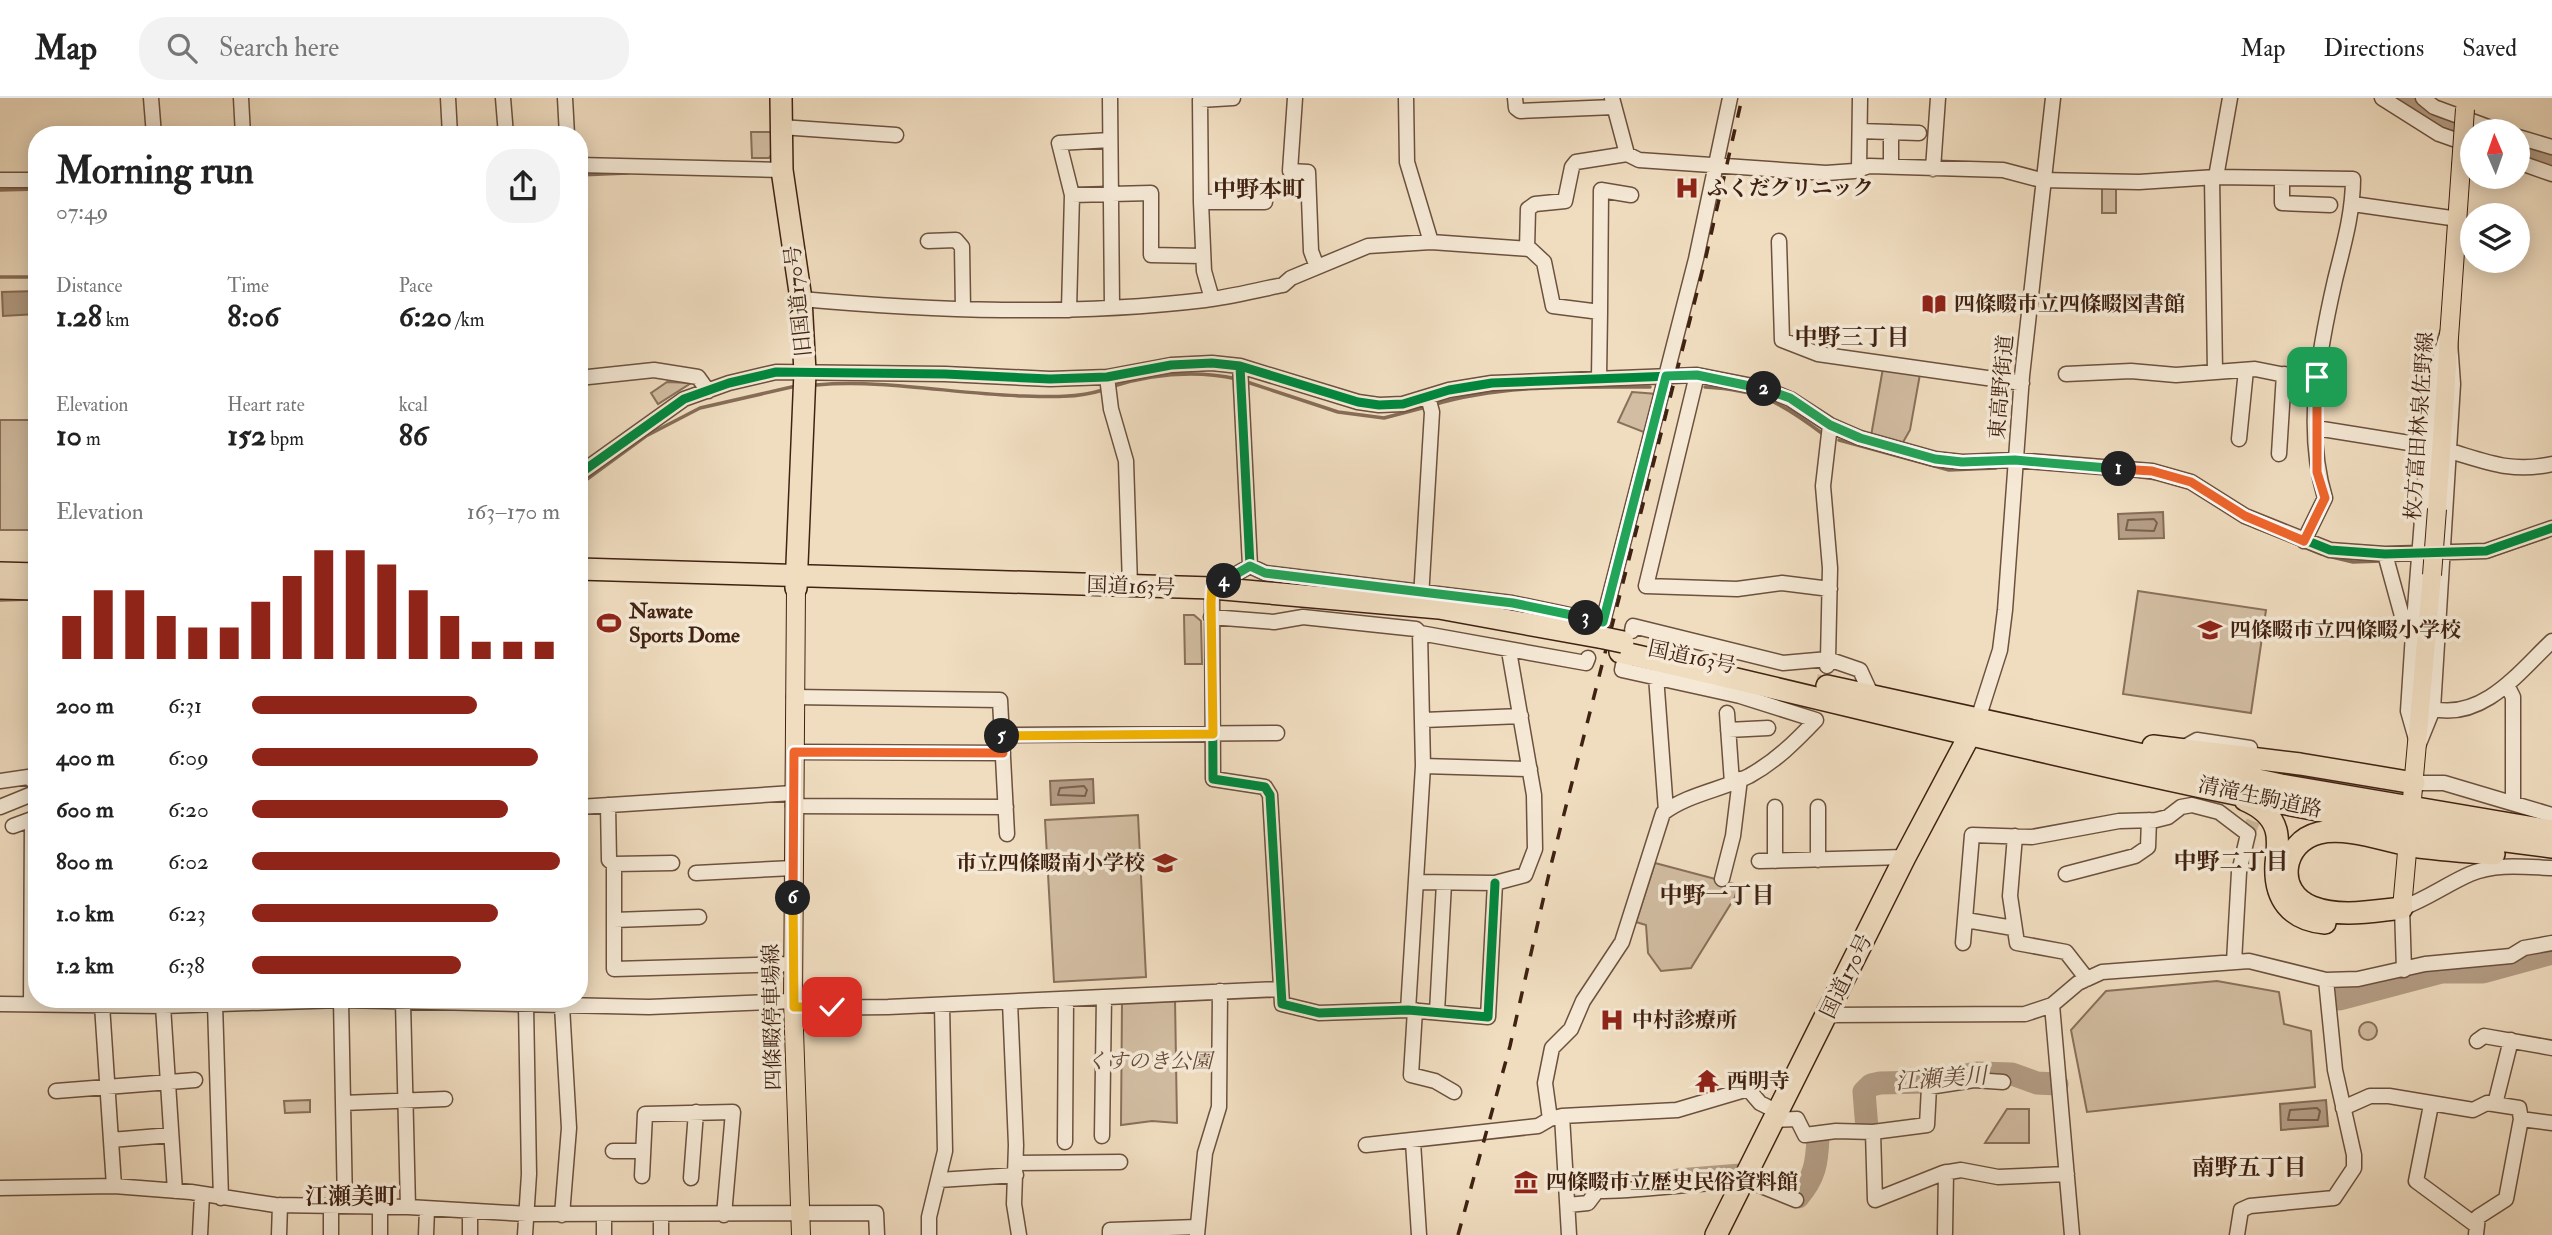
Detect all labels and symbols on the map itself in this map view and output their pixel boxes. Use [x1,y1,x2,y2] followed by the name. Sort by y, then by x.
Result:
[2460,119,2530,189] north arrow
[1673,174,1701,202] hospital icon: ふくだクリニック
[1213,175,1305,204] district label: 中野本町
[1707,175,1874,202] place label: ふくだクリニック
[779,244,818,358] street label: 旧国道170号
[1920,290,1948,318] library icon: 四條畷市立四條畷図書館
[1954,291,2185,318] place label: 四條畷市立四條畷図書館
[1795,323,1910,352] district label: 中野三丁目
[2399,331,2440,521] street label: 枚方富田林泉佐野線
[1983,334,2020,441] street label: 東高野街道
[2287,347,2347,407] pin
[1746,372,1782,406] pin: 2
[2102,452,2136,486] pin: 1
[1206,564,1242,598] pin: 4
[1086,571,1176,602] street label: 国道163号
[628,598,740,649] place label: Nawate Sports Dome
[1568,601,1604,636] pin: 3
[595,609,623,637] sports icon: Nawate Sports Dome
[2196,616,2224,644] school or university icon: 四條畷市立四條畷小学校
[2230,617,2461,644] place label: 四條畷市立四條畷小学校
[1646,635,1738,680] street label: 国道163号
[984,718,1020,754] pin: 5
[2195,771,2324,824] street label: 清滝生駒道路
[2174,847,2289,876] district label: 中野二丁目
[1151,849,1179,877] school or university icon: 市立四條畷南小学校
[956,850,1145,877] place label: 市立四條畷南小学校
[776,880,810,916] pin: 6
[1660,881,1775,910] district label: 中野一丁目
[1814,929,1878,1023] street label: 国道170号
[758,943,787,1091] street label: 四條畷停車場線
[802,977,862,1037] pin
[1598,1006,1626,1034] hospital icon: 中村診療所
[1632,1007,1737,1034] place label: 中村診療所
[1086,1048,1215,1075] park label: くすのき公園
[1894,1061,1991,1096] water label: 江瀬美川
[1693,1067,1721,1095] temple icon: 西明寺
[1727,1068,1790,1095] place label: 西明寺
[2192,1153,2307,1182] district label: 南野五丁目
[1512,1168,1540,1196] museum icon: 四條畷市立歴史民俗資料館
[1546,1169,1798,1196] place label: 四條畷市立歴史民俗資料館
[305,1182,397,1211] district label: 江瀬美町

